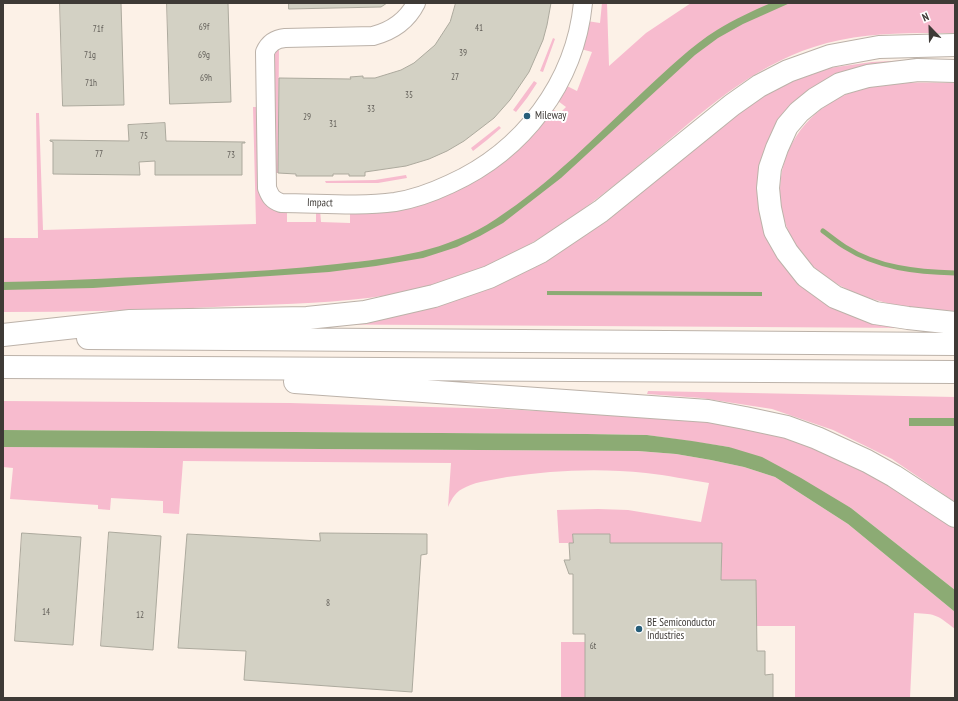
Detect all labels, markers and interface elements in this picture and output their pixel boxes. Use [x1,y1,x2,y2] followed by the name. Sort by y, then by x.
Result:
[910,8,950,48] north arrow
[920,9,931,25] text: N
[199,22,209,32] house number: 69f
[475,23,483,33] house number: 41
[93,24,103,34] house number: 71f
[459,48,467,58] house number: 39
[84,50,96,60] house number: 71g
[198,50,210,60] house number: 69g
[451,72,459,82] house number: 27
[200,73,212,83] house number: 69h
[85,78,97,88] house number: 71h
[405,90,413,100] house number: 35
[367,104,375,114] house number: 33
[535,109,566,123] place label: Mileway
[522,111,532,121] marker: Mileway
[303,112,311,122] house number: 29
[329,119,337,129] house number: 31
[140,131,148,141] house number: 75
[95,149,103,159] house number: 77
[227,150,235,160] house number: 73
[307,196,333,210] street label: Impact
[326,598,330,608] house number: 8
[42,607,50,617] house number: 14
[136,610,144,620] house number: 12
[647,616,715,642] place label: BE Semiconductor Industries
[634,624,644,634] marker: BE Semiconductor Industries
[590,641,596,651] house number: 6t

